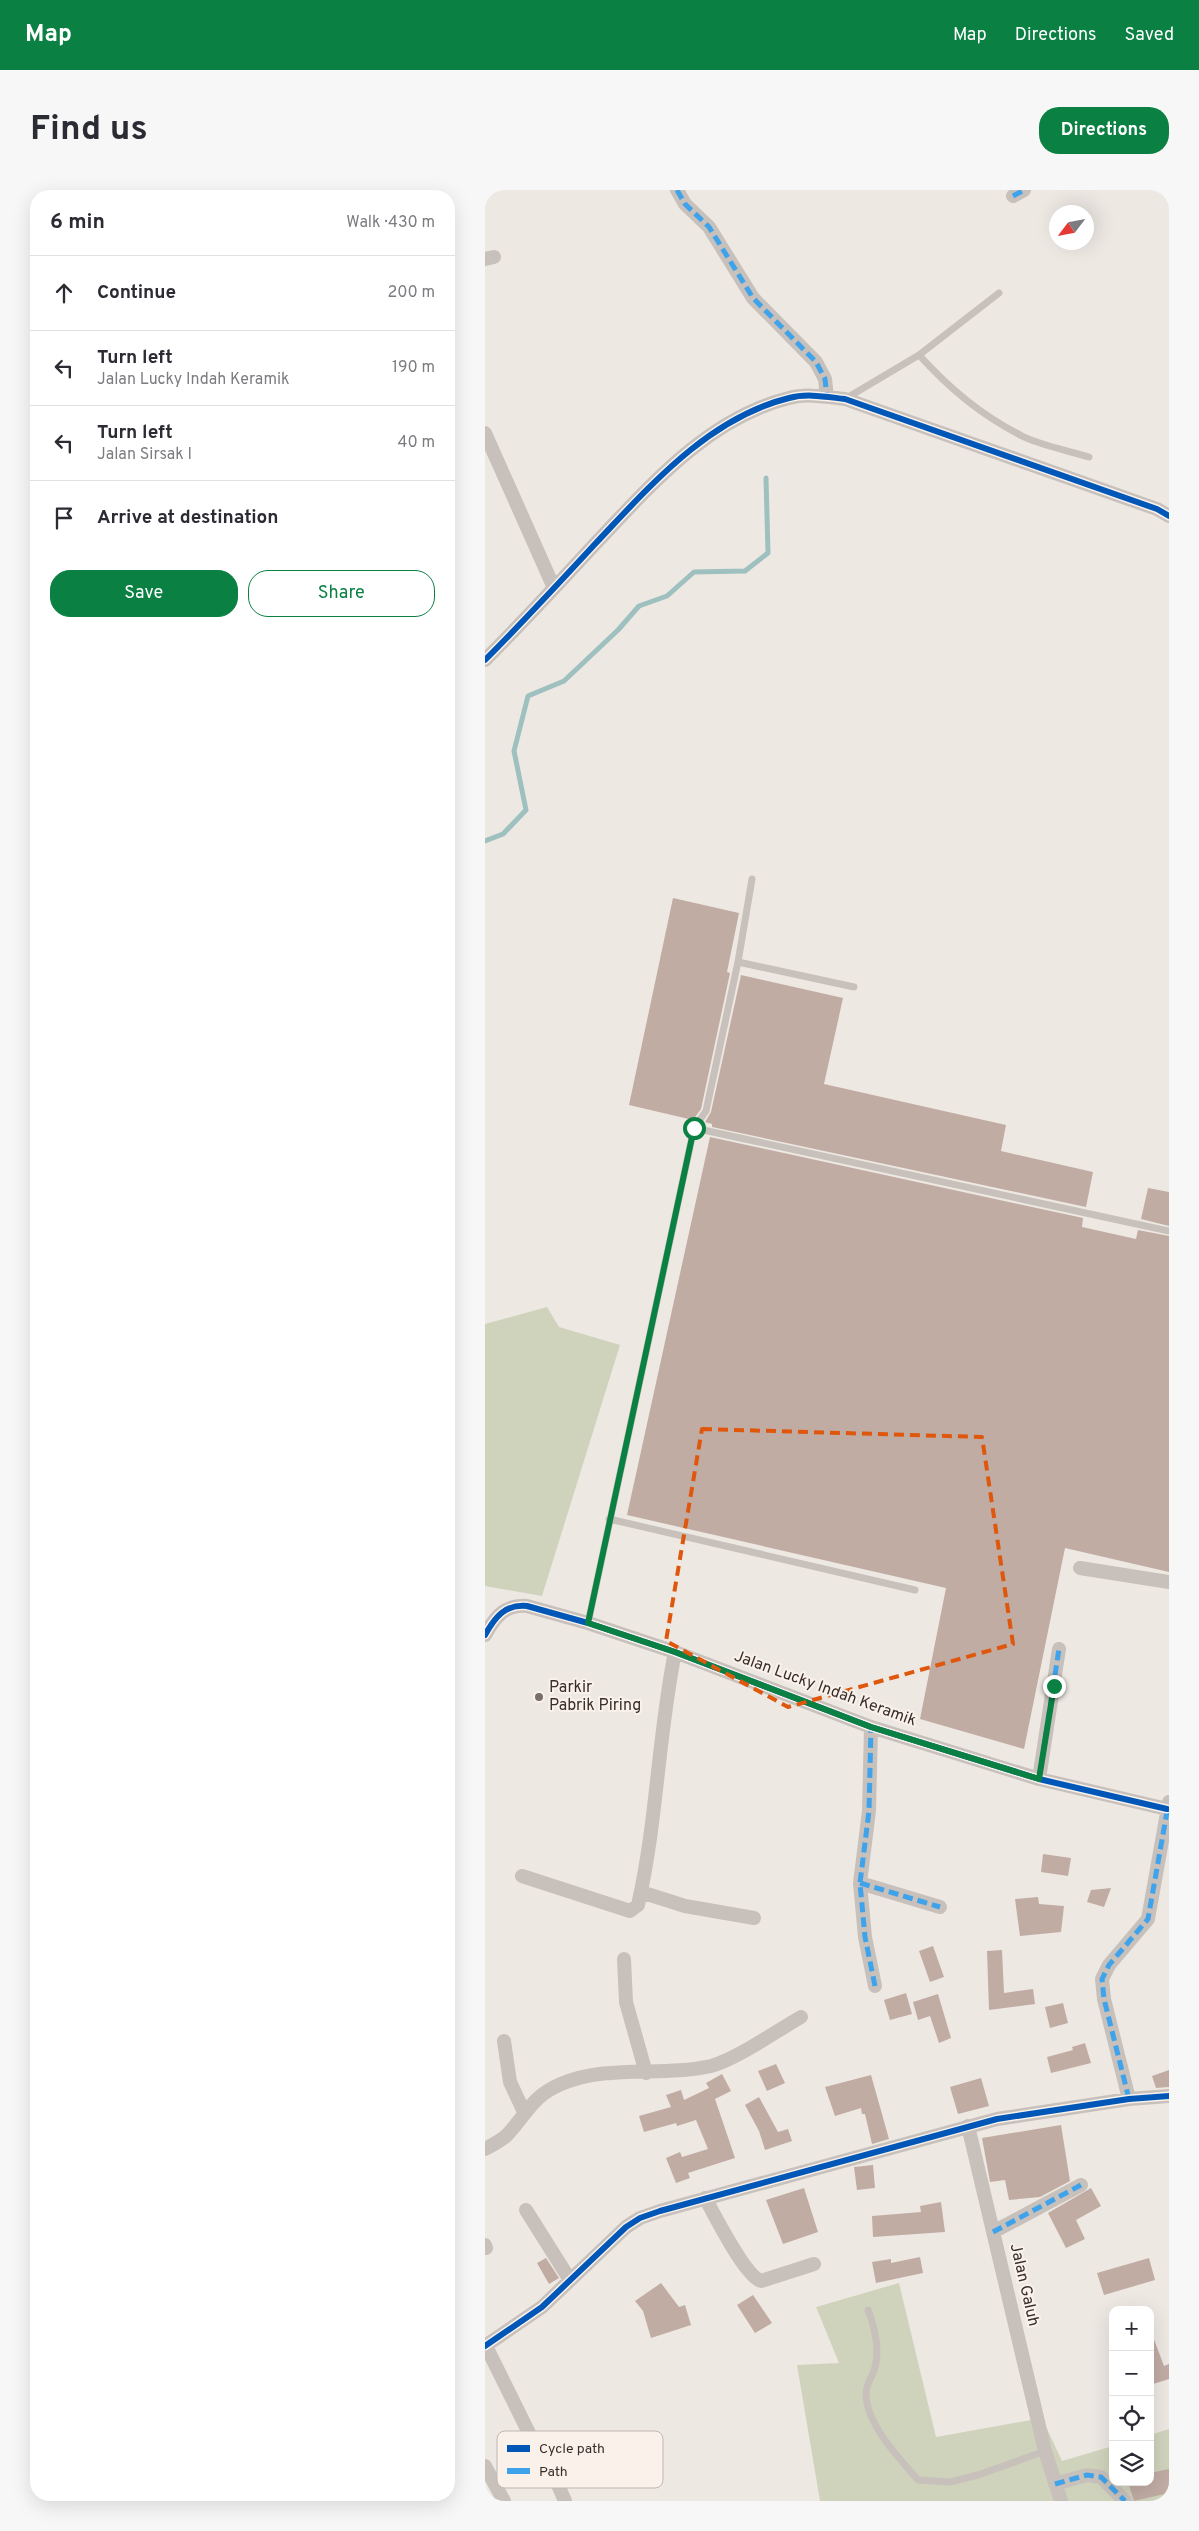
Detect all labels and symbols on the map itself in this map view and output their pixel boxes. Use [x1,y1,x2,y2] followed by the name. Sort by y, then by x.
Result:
[1049,205,1094,250] north arrow
[683,1117,706,1140] route start
[731,1647,919,1731] street label: Jalan Lucky Indah Keramik
[1043,1675,1066,1698] route end
[549,1678,641,1716] place label: Parkir Pabrik Piring
[533,1691,545,1703] marker: Parkir Pabrik Piring
[1005,2242,1043,2328] street label: Jalan Galuh
[497,2431,663,2488] legend
[539,2441,605,2458] text: Cycle path
[539,2464,568,2481] text: Path

